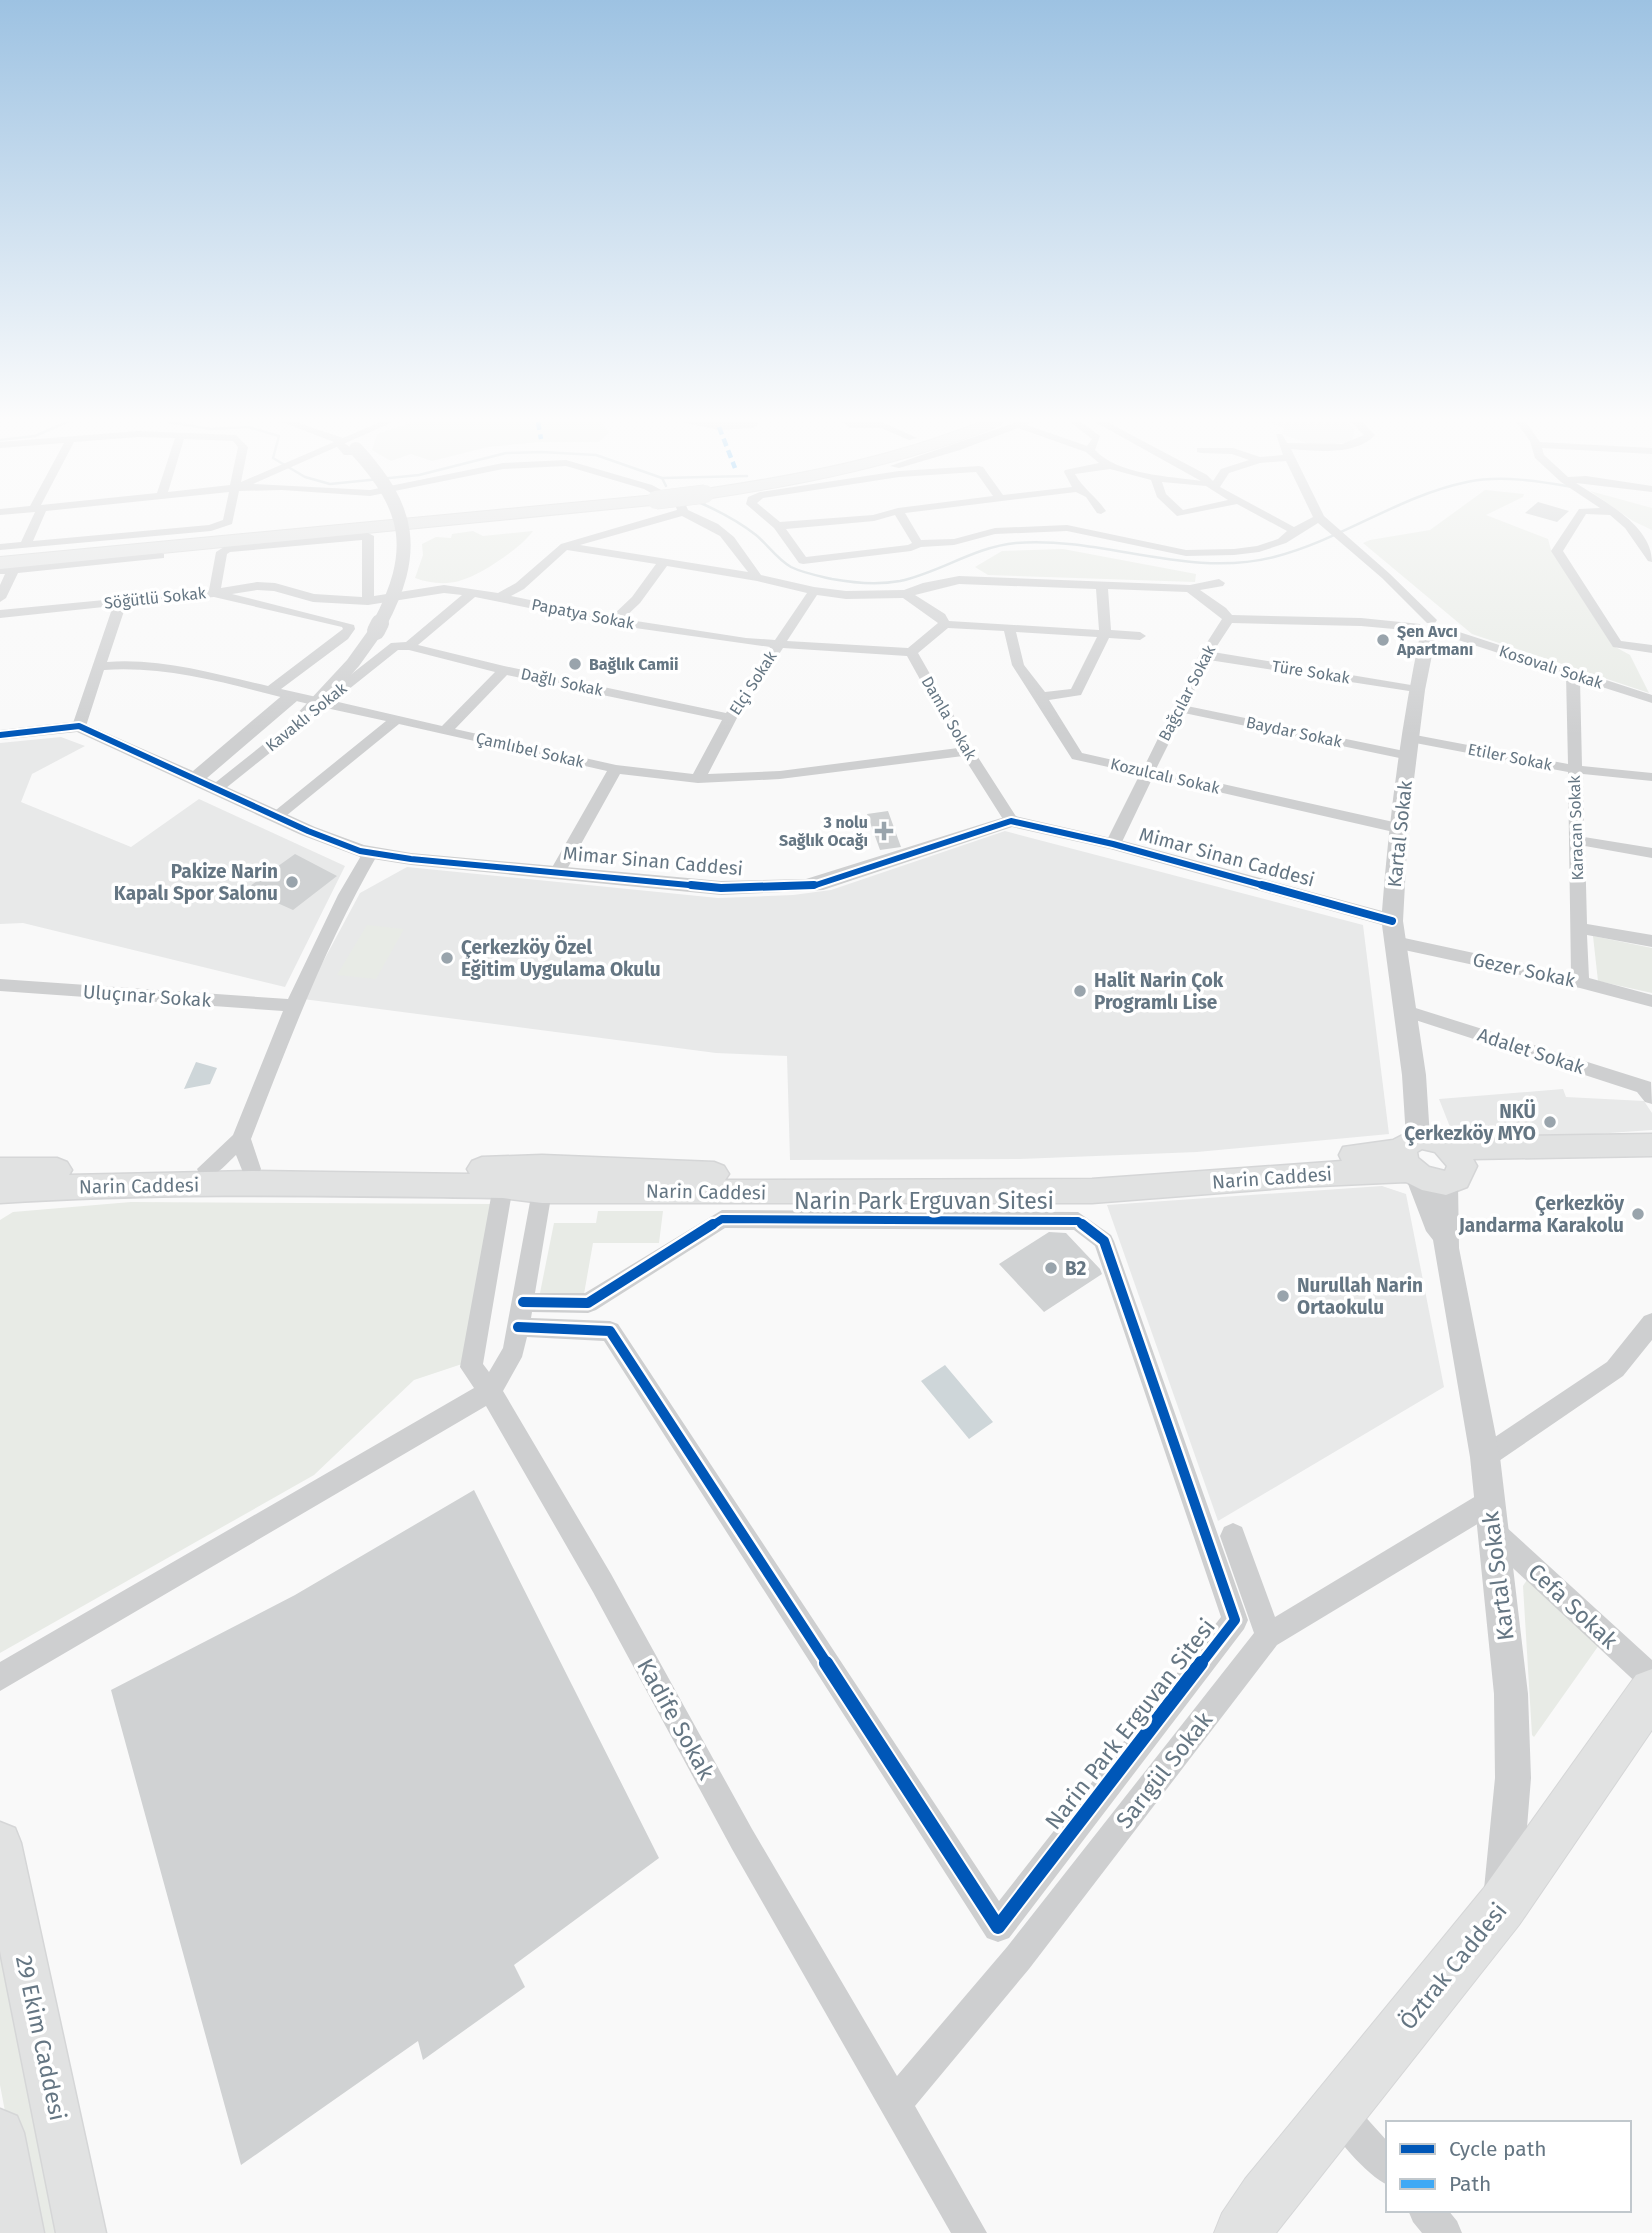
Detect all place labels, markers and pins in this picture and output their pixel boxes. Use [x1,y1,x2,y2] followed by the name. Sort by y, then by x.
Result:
[1396,622,1473,659] place label: Şen Avcı Apartmanı
[1375,632,1391,648] marker: Şen Avcı Apartmanı
[589,655,679,674] place label: Bağlık Camii
[567,656,583,672] marker: Bağlık Camii
[779,813,868,850] place label: 3 nolu Sağlık Ocağı
[874,821,894,841] marker: 3 nolu Sağlık Ocağı
[114,860,278,905] place label: Pakize Narin Kapalı Spor Salonu
[284,874,300,890] marker: Pakize Narin Kapalı Spor Salonu
[461,935,661,981] place label: Çerkezköy Özel Eğitim Uygulama Okulu
[439,950,455,966] marker: Çerkezköy Özel Eğitim Uygulama Okulu
[1094,969,1224,1014] place label: Halit Narin Çok Programlı Lise
[1072,983,1088,999] marker: Halit Narin Çok Programlı Lise
[1404,1099,1536,1146] place label: NKÜ Çerkezköy MYO
[1542,1114,1558,1130] marker: NKÜ Çerkezköy MYO
[1458,1192,1624,1237] place label: Çerkezköy Jandarma Karakolu
[1630,1206,1646,1222] marker: Çerkezköy Jandarma Karakolu
[1065,1257,1086,1280] place label: B2
[1043,1260,1059,1276] marker: B2
[1297,1274,1423,1319] place label: Nurullah Narin Ortaokulu
[1275,1288,1291,1304] marker: Nurullah Narin Ortaokulu

